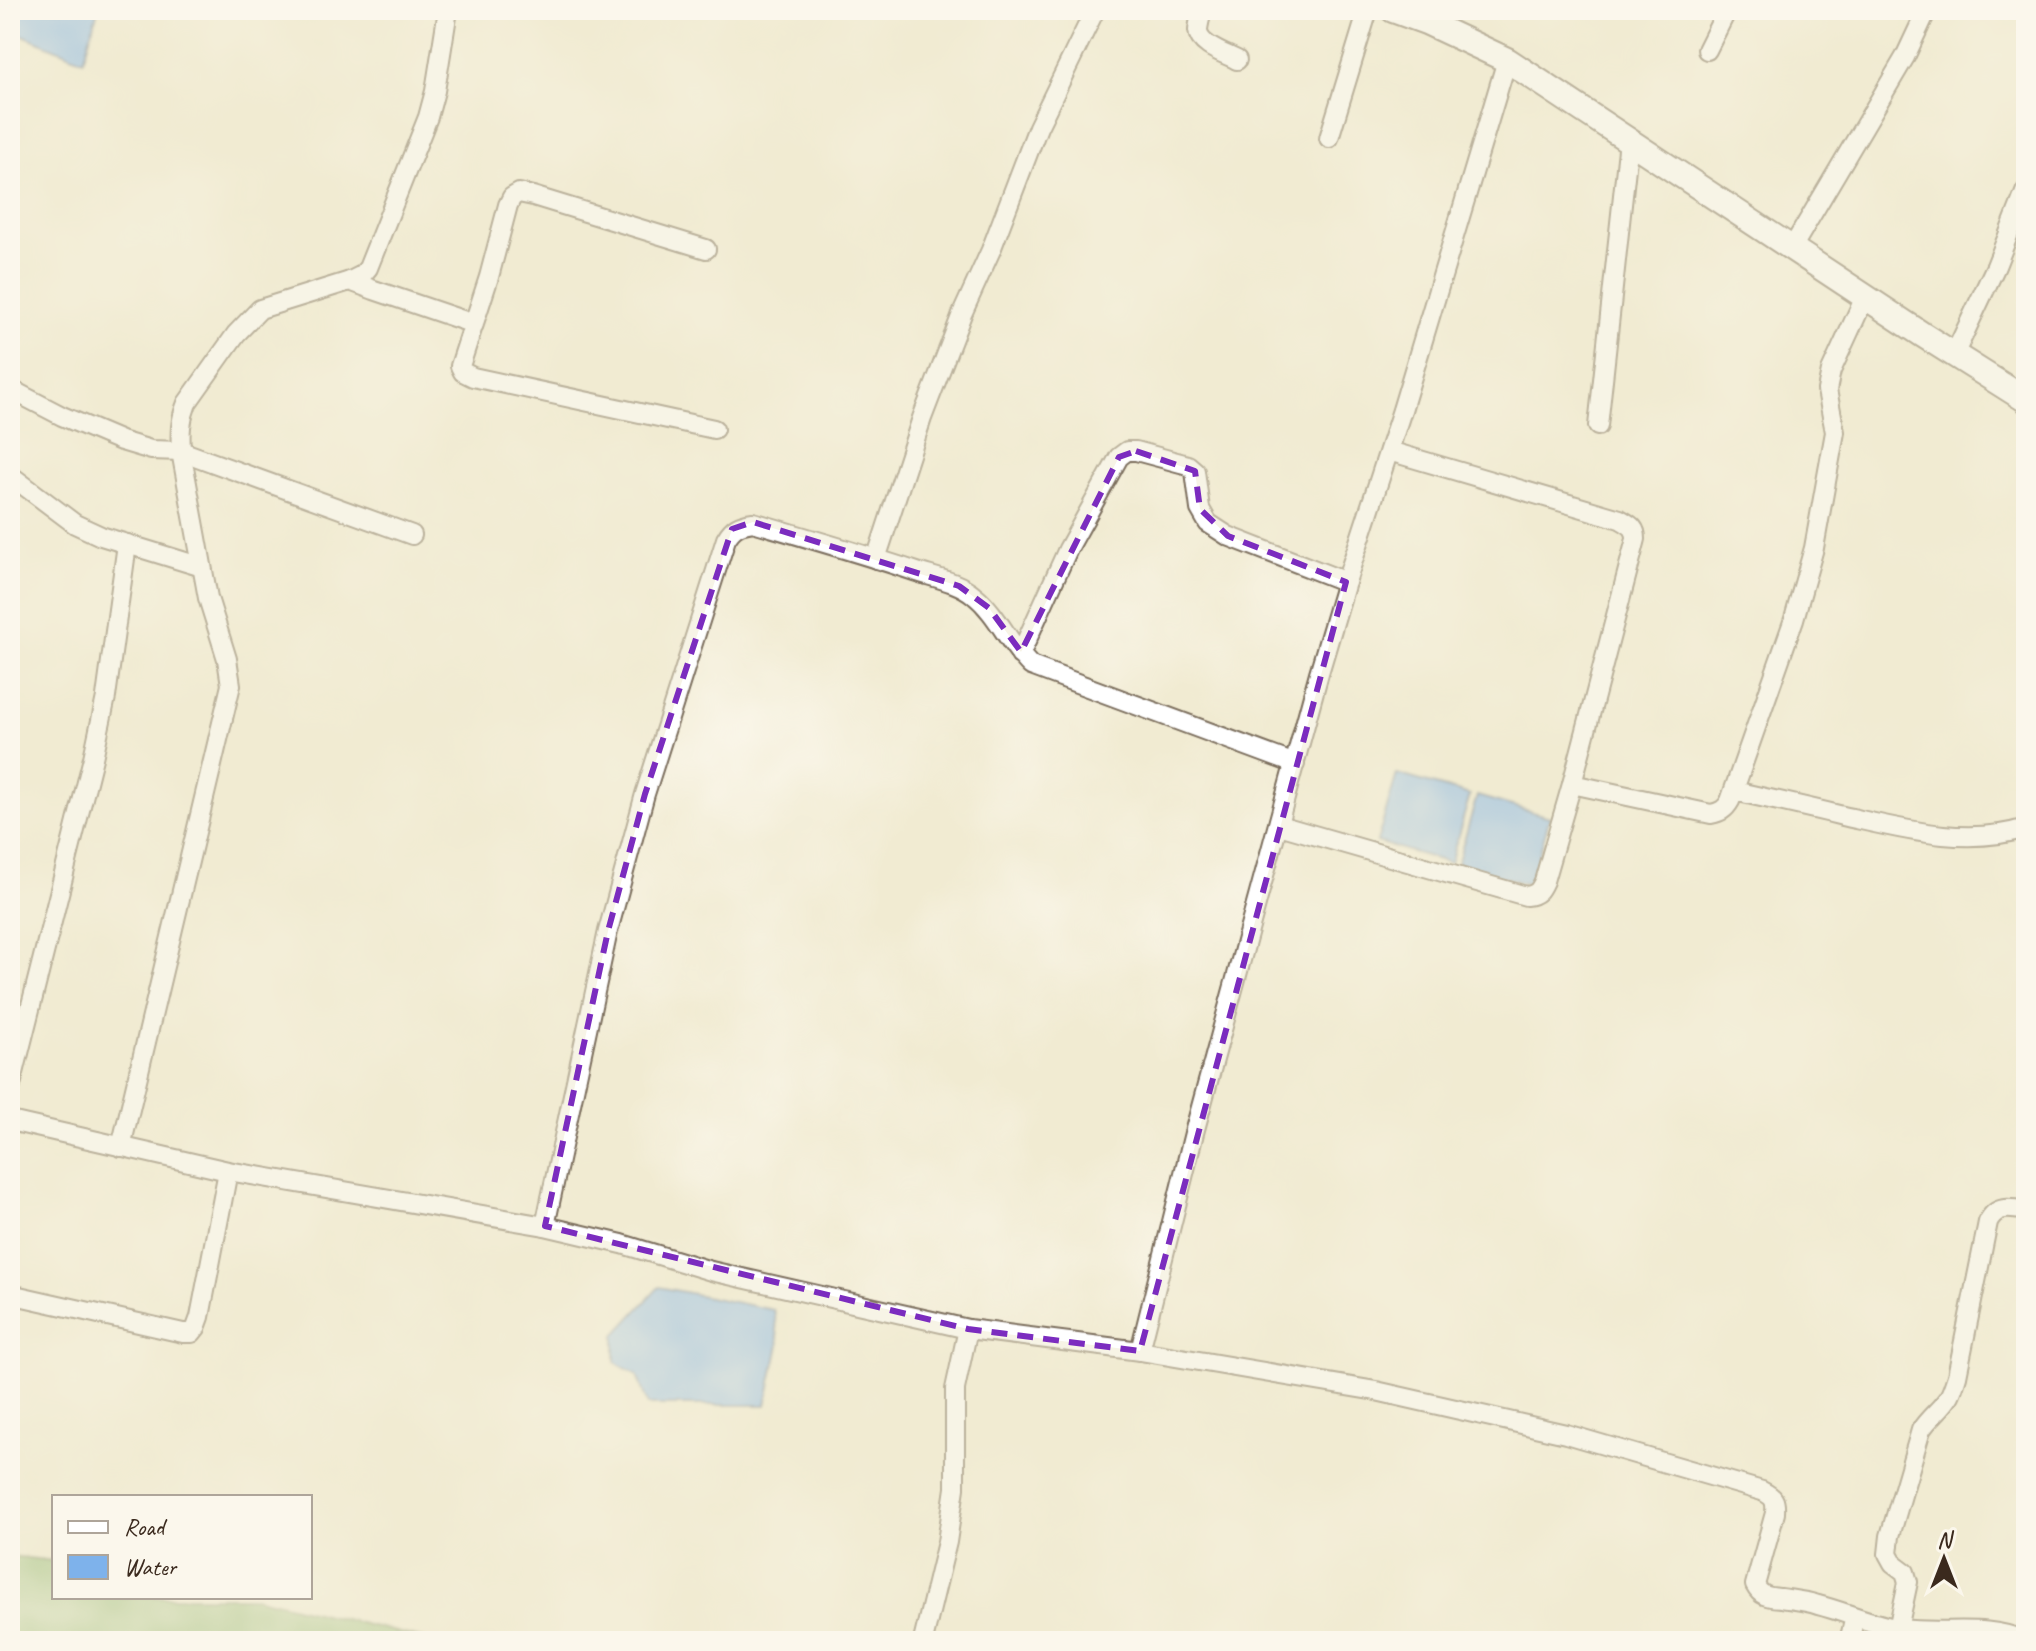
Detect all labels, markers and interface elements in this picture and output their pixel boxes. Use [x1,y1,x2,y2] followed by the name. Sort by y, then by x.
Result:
[52,1495,312,1599] legend
[124,1512,168,1542] text: Road
[1904,1519,1984,1599] north arrow
[1937,1526,1954,1554] text: N
[124,1552,179,1582] text: Water

